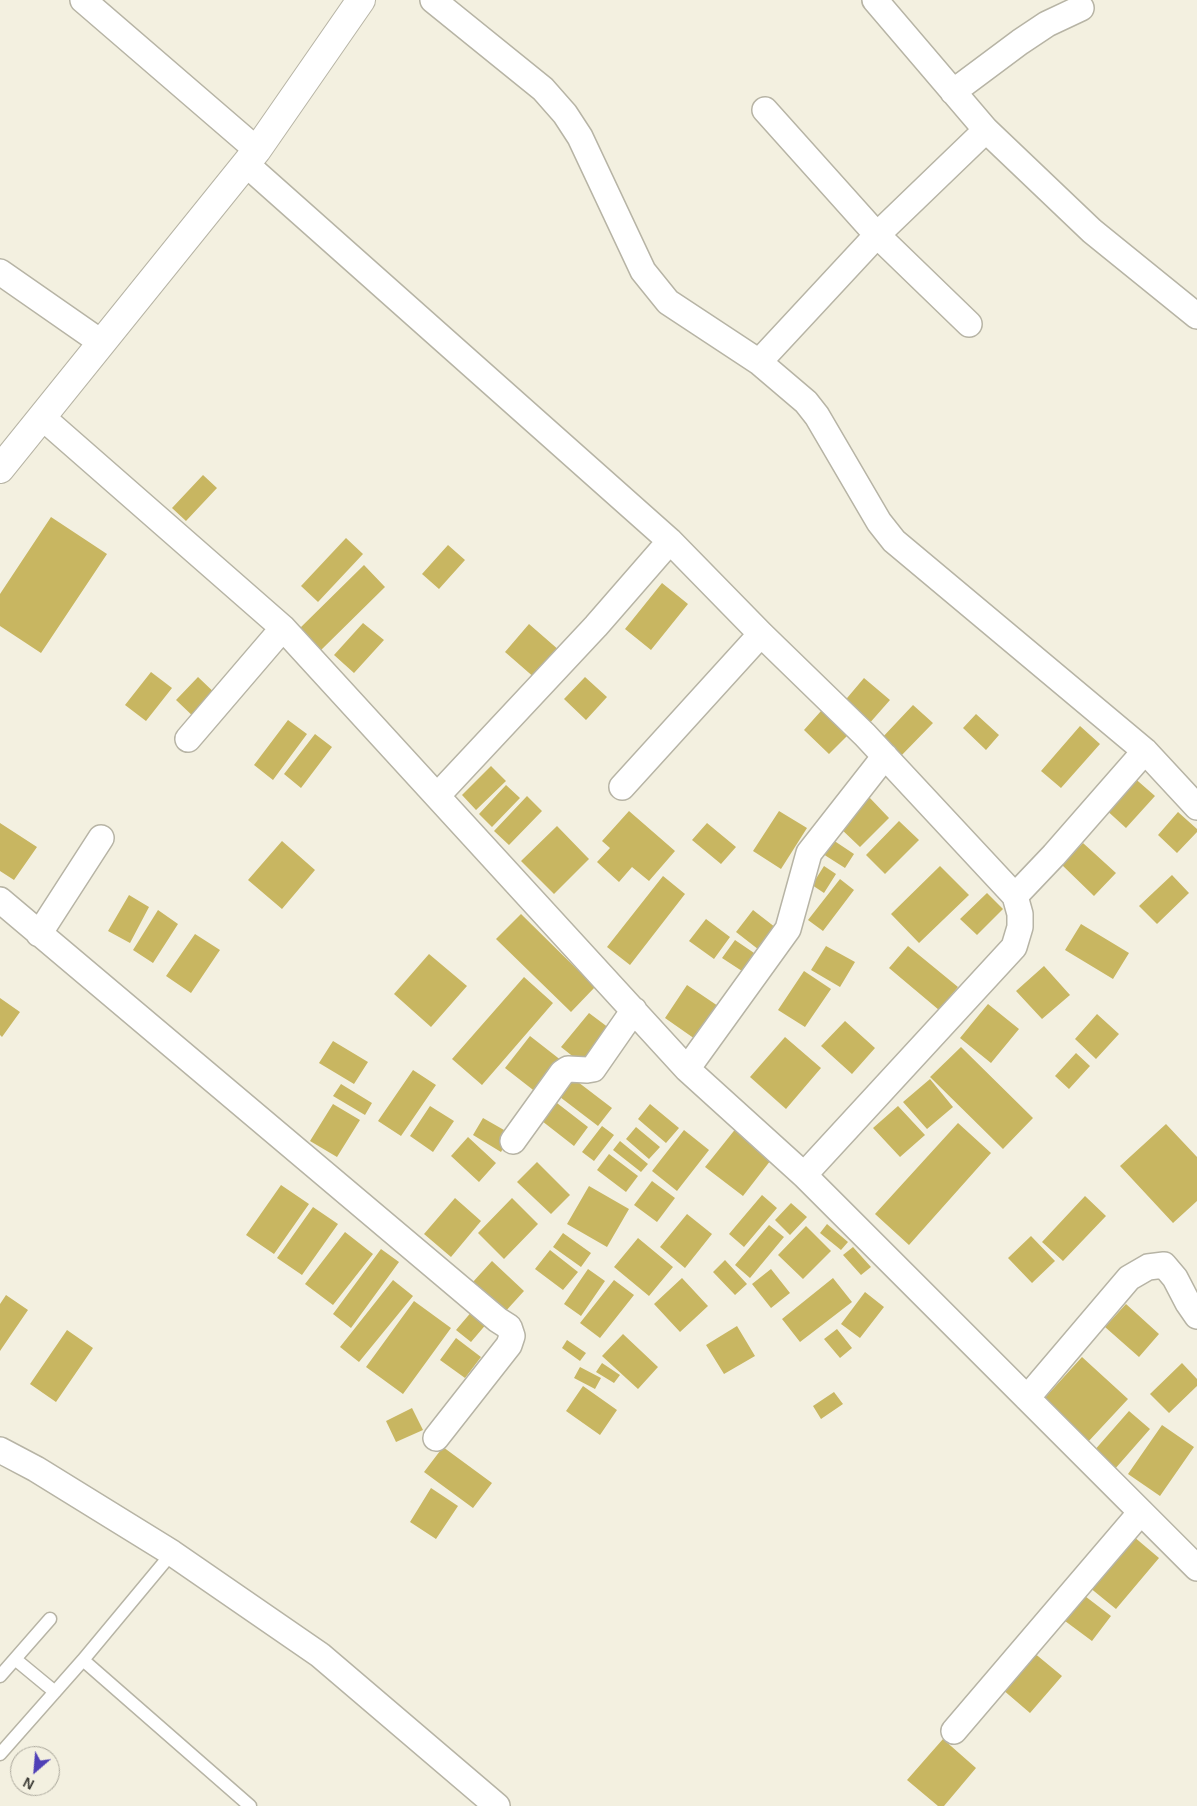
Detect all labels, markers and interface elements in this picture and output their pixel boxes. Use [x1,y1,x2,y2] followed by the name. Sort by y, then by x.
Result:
[10,1746,60,1796] north arrow
[21,1774,37,1793] text: N

